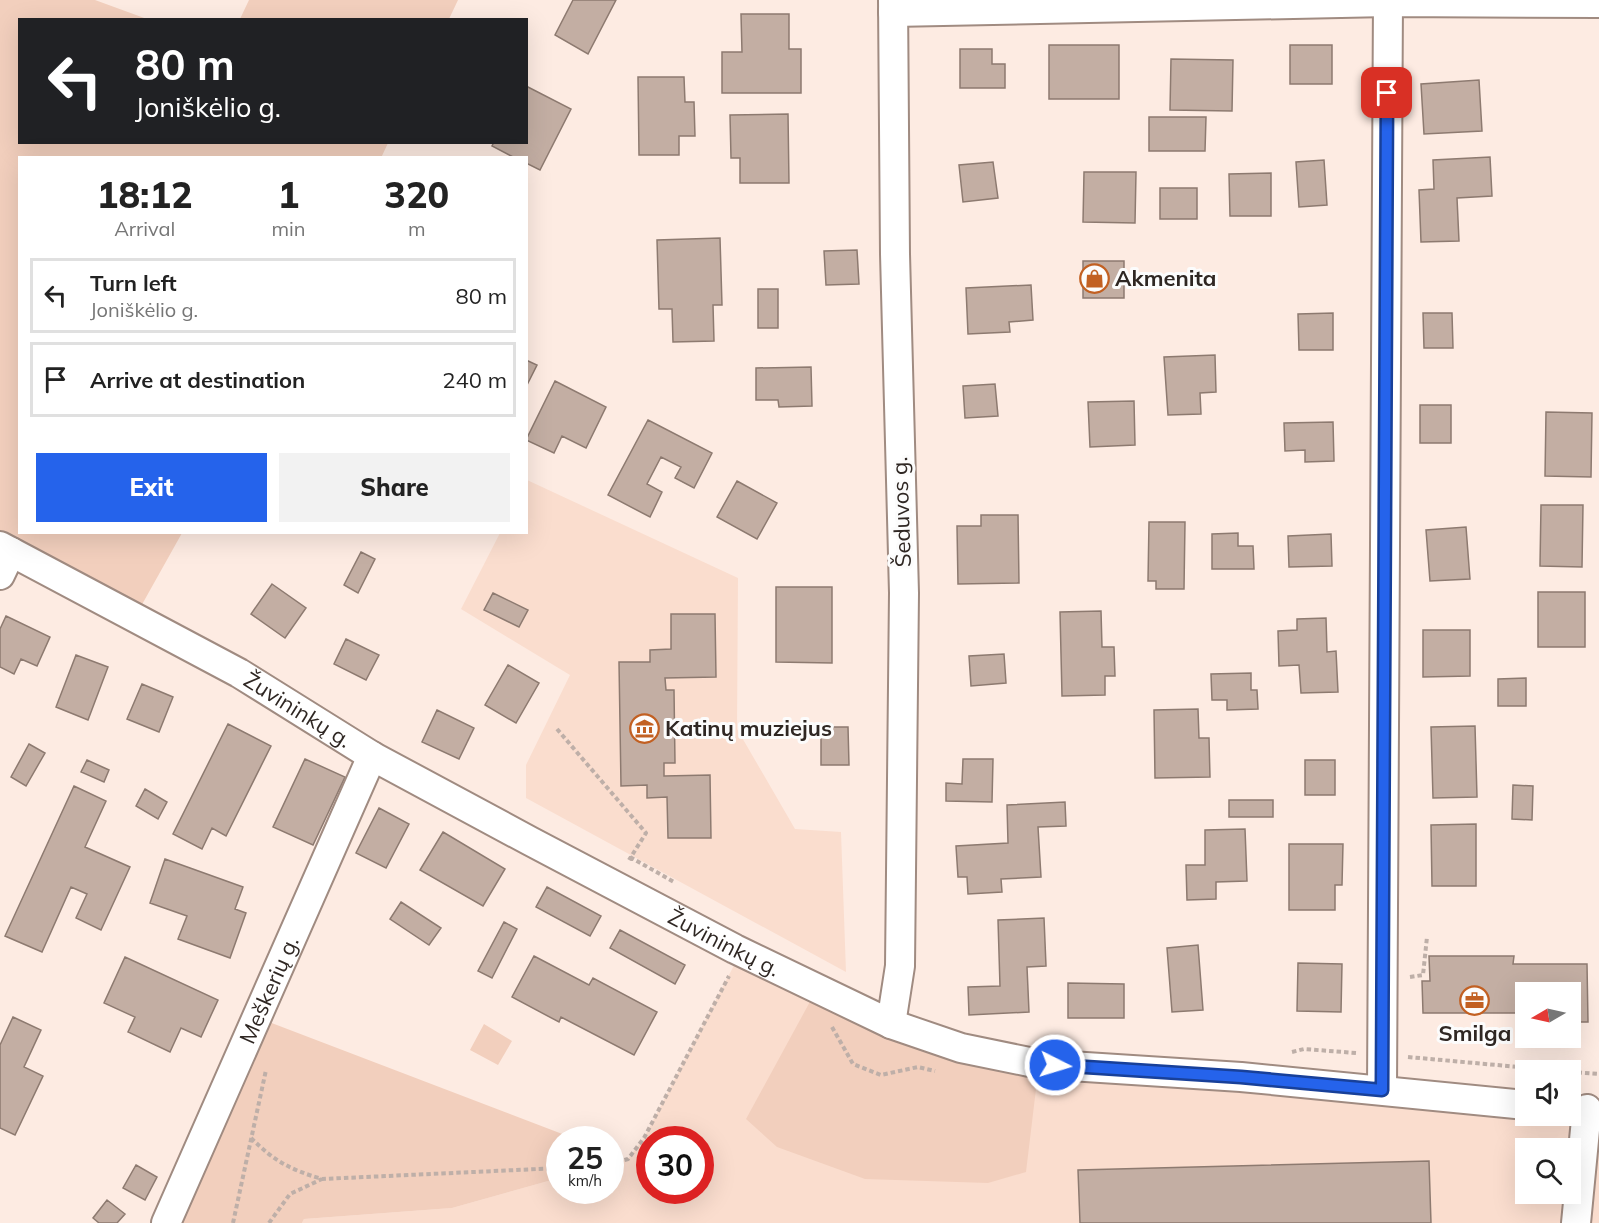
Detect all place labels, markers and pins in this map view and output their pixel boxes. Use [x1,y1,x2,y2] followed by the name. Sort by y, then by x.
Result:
[1361,67,1412,118] pin
[1078,262,1110,294] shop icon: Akmenita
[1115,264,1216,292] place label: Akmenita
[628,712,660,744] museum icon: Katinų muziejus
[665,714,832,742] place label: Katinų muziejus
[1459,985,1491,1017] office icon: Smilga
[1439,1019,1511,1047] place label: Smilga

